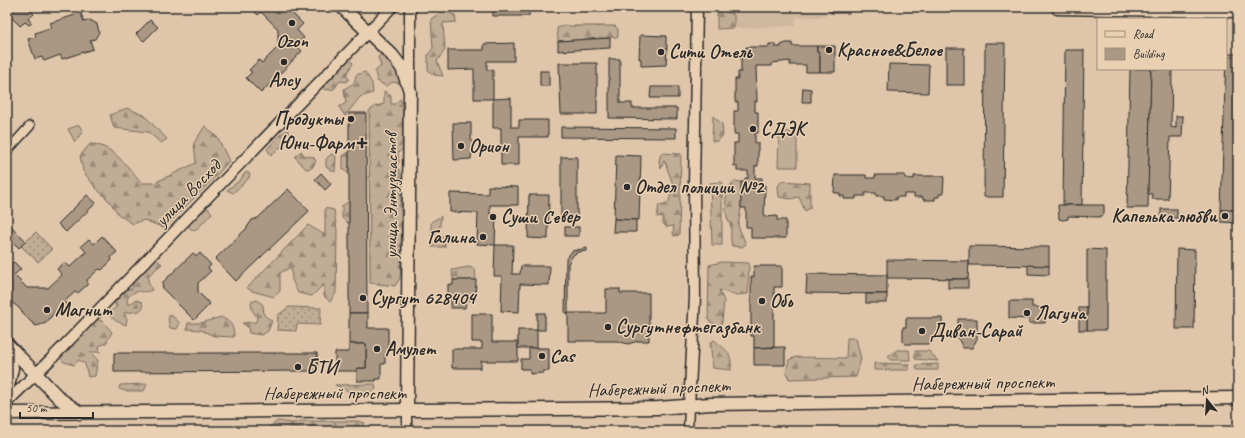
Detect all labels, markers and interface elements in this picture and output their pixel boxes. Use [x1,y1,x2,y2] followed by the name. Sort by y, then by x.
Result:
[287,18,297,28] marker: Ozon
[1097,18,1227,70] legend
[1133,26,1155,42] text: Road
[276,29,308,53] place label: Ozon
[837,38,944,62] place label: Красное&Белое
[669,40,753,64] place label: Сити Отель
[824,45,834,55] marker: Красное&Белое
[1133,46,1165,62] text: Building
[656,47,666,57] marker: Сити Отель
[279,57,289,67] marker: Алсу
[269,68,302,92] place label: Алсу
[274,107,344,131] place label: Продукты
[346,114,356,124] marker: Продукты
[761,117,809,141] place label: СДЭК
[748,124,758,134] marker: СДЭК
[379,130,403,260] street label: улица Энтузиастов
[279,131,356,155] place label: Юни-Фарм
[469,134,510,158] place label: Орион
[357,138,367,148] marker: Юни-Фарм
[456,141,466,151] marker: Орион
[149,153,227,232] street label: улица Восход
[635,175,766,199] place label: Отдел полиции №2
[622,182,632,192] marker: Отдел полиции №2
[1112,204,1219,228] place label: Капелька любви
[501,205,581,229] place label: Суши Север
[1220,211,1230,221] marker: Капелька любви
[488,212,498,222] marker: Суши Север
[427,225,477,249] place label: Галина
[478,232,488,242] marker: Галина
[371,286,478,310] place label: Сургут 628404
[770,289,793,313] place label: Обь
[358,293,368,303] marker: Сургут 628404
[757,296,767,306] marker: Обь
[55,298,113,322] place label: Магнит
[1035,301,1087,325] place label: Лагуна
[42,305,52,315] marker: Магнит
[1022,308,1032,318] marker: Лагуна
[616,315,761,339] place label: Сургутнефтегазбанк
[930,319,1024,343] place label: Диван-Сарай
[603,322,613,332] marker: Сургутнефтегазбанк
[917,326,927,336] marker: Диван-Сарай
[385,337,437,361] place label: Амулет
[372,344,382,354] marker: Амулет
[550,344,577,368] place label: Cas
[537,351,547,361] marker: Cas
[306,355,341,379] place label: БТИ
[293,362,303,372] marker: БТИ
[911,370,1056,396] street label: Набережный проспект
[587,373,732,402] street label: Набережный проспект
[1187,380,1227,420] north arrow
[264,381,408,405] street label: Набережный проспект
[1199,382,1211,398] text: N
[20,394,93,420] scale bar
[26,400,48,416] text: 50 m

